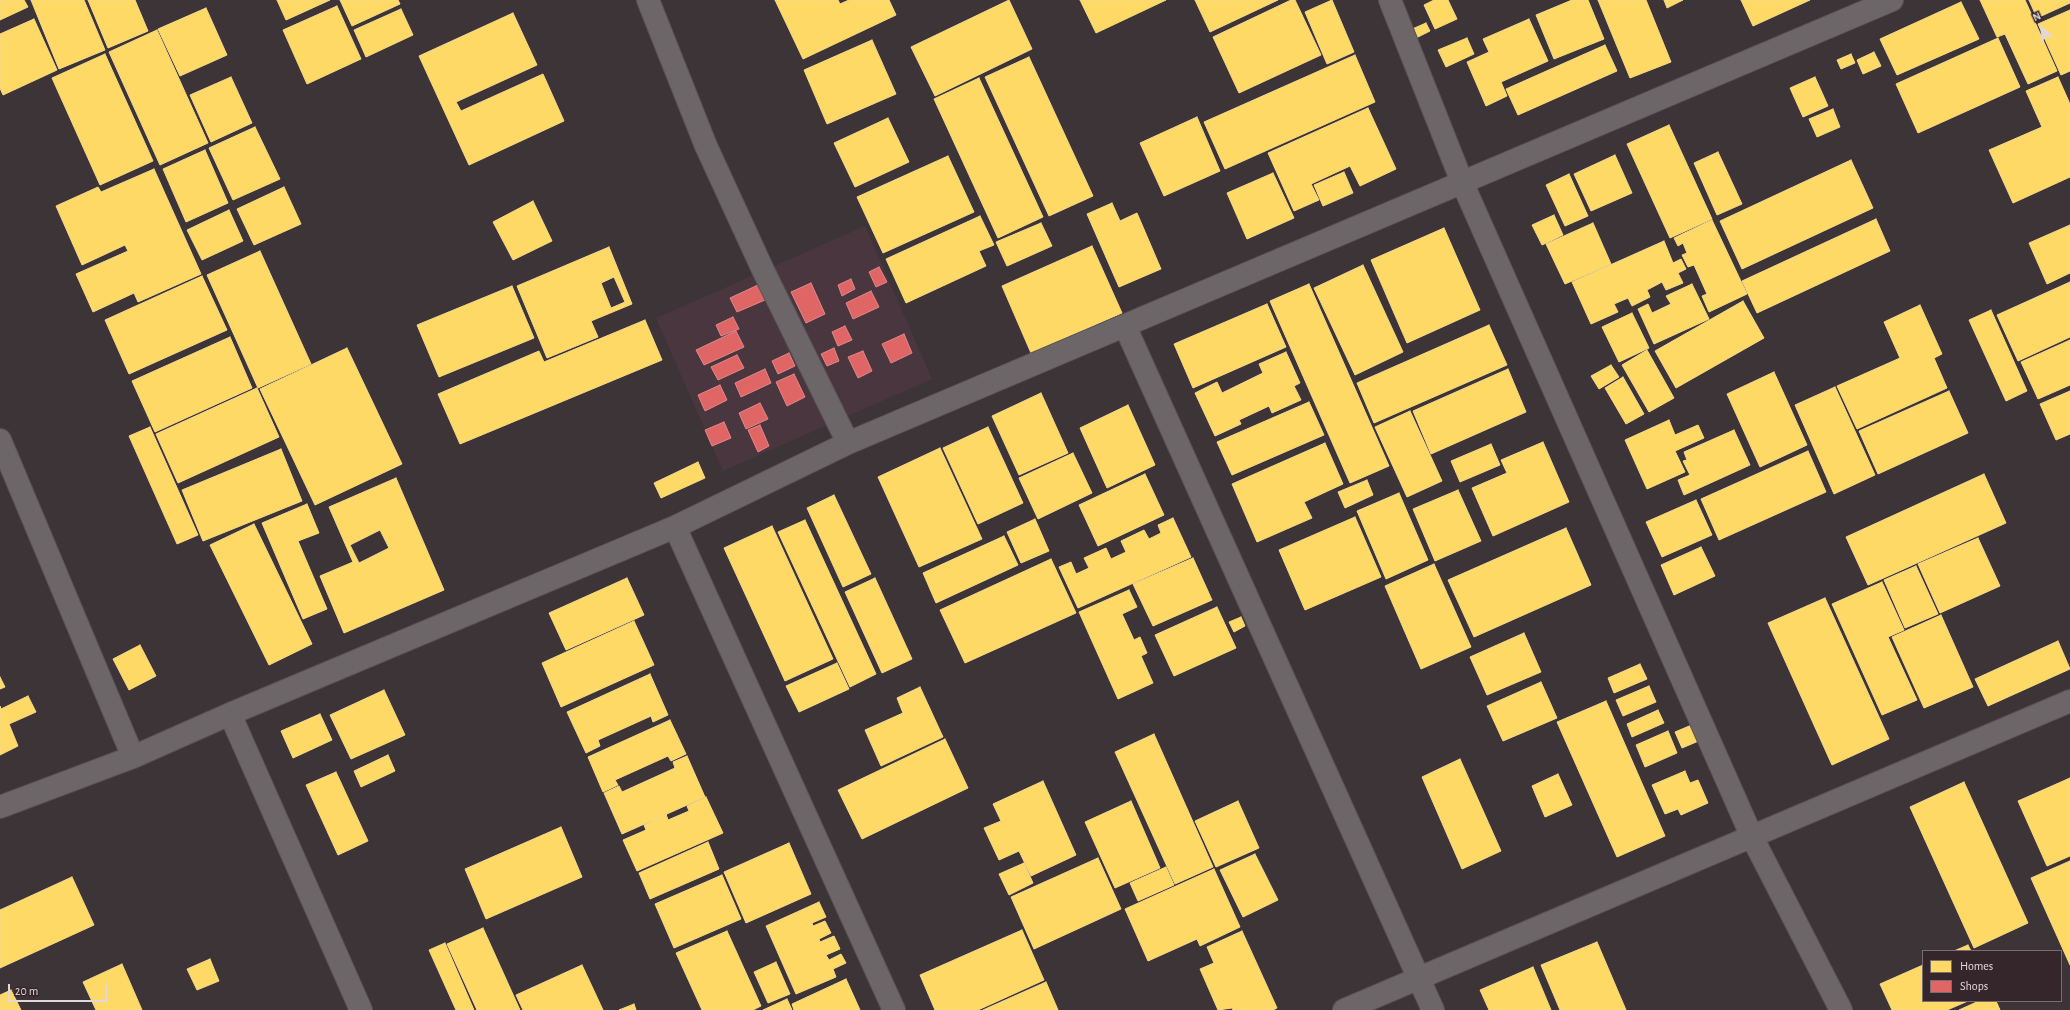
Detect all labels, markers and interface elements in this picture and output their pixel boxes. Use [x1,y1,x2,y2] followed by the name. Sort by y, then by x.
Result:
[2022,8,2062,48] north arrow
[2031,10,2043,23] text: N
[1922,950,2062,1002] legend
[1960,960,1993,972] text: Homes
[10,976,109,1002] scale bar
[1960,980,1988,992] text: Shops
[15,985,38,997] text: 20 m

